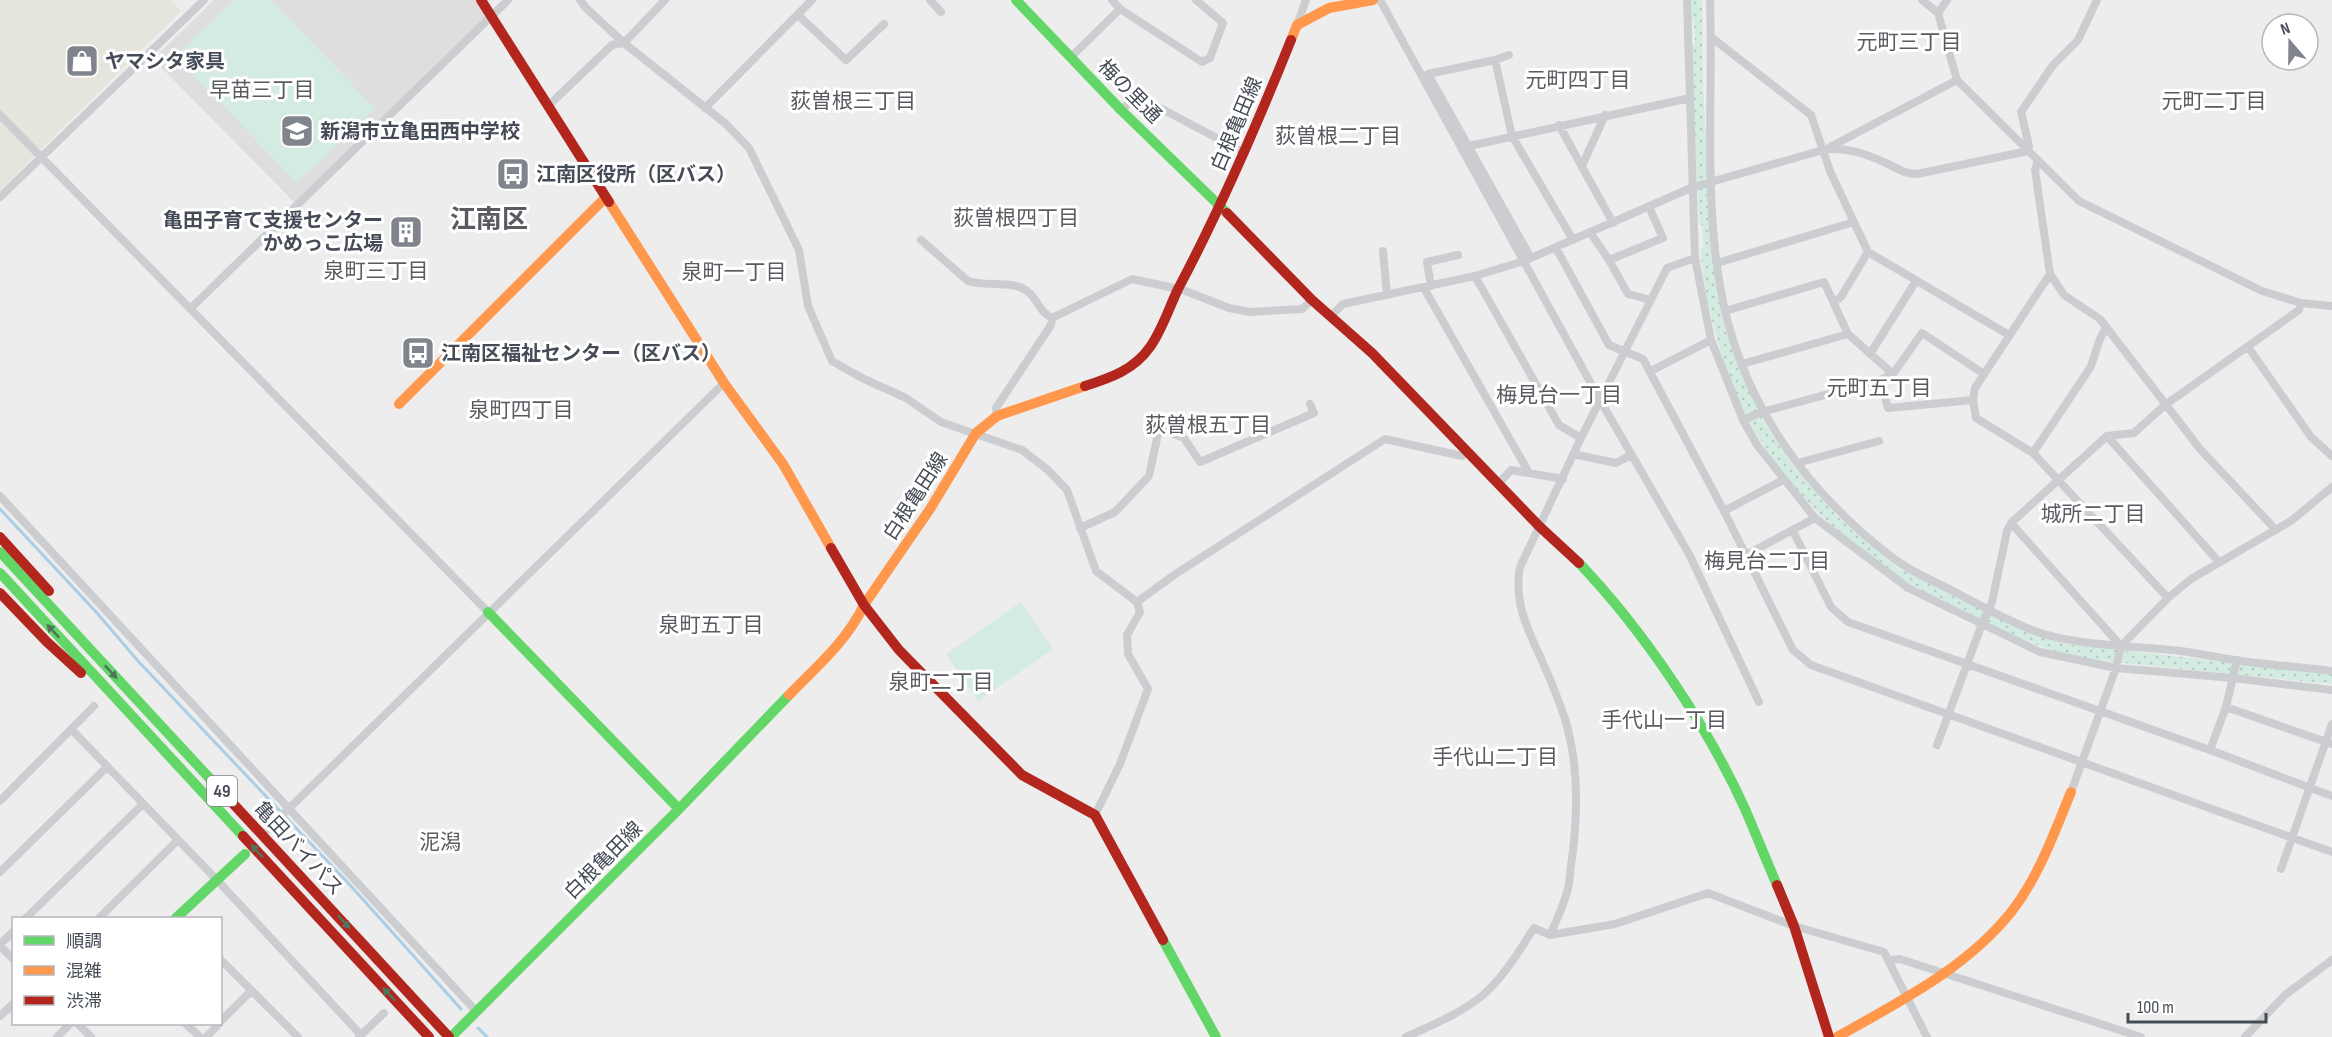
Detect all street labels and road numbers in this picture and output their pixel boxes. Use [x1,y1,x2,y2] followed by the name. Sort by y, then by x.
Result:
[1093,55,1166,128] street label: 梅の里通
[1206,74,1268,175] street label: 白根亀田線
[879,448,953,545] street label: 白根亀田線
[207,776,237,806] road number: 49
[249,797,348,901] street label: 亀田バイパス
[560,817,648,905] street label: 白根亀田線

